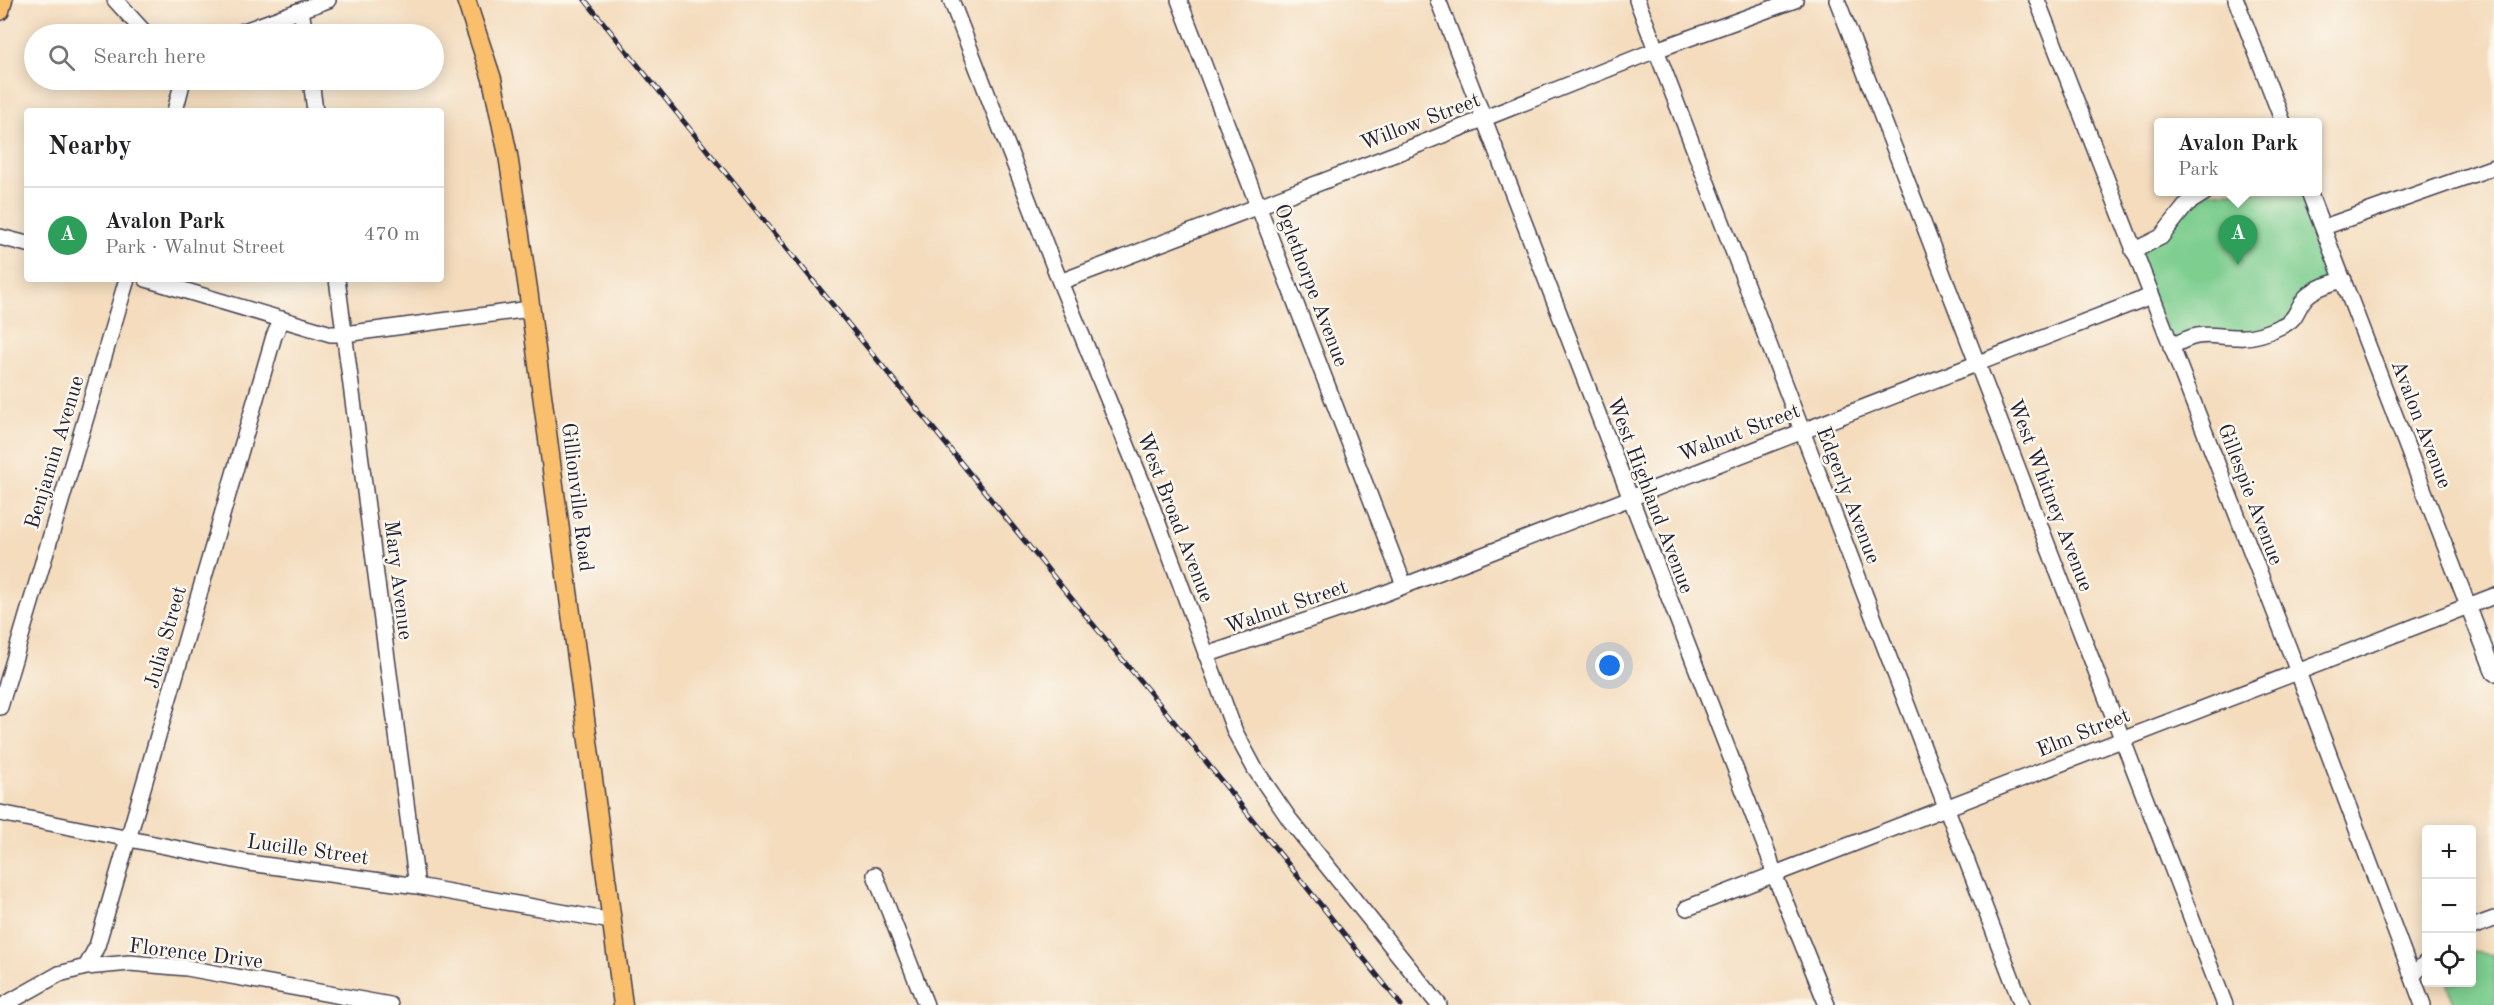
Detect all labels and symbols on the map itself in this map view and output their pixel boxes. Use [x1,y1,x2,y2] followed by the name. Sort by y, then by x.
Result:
[1358,90,1483,155] street label: Willow Street
[1270,201,1351,370] street label: Oglethorpe Avenue
[2218,216,2258,265] pin: A
[2387,358,2455,492] street label: Avalon Avenue
[22,373,89,531] street label: Benjamin Avenue
[1602,395,1697,597] street label: West Highland Avenue
[2003,397,2096,595] street label: West Whitney Avenue
[1676,401,1803,466] street label: Walnut Street
[557,421,596,573] street label: Gillionville Road
[2213,421,2286,568] street label: Gillespie Avenue
[1812,424,1883,567] street label: Edgerly Avenue
[1133,430,1217,605] street label: West Broad Avenue
[380,519,415,641] street label: Mary Avenue
[1222,577,1351,638] street label: Walnut Street
[142,584,191,691] street label: Julia Street
[1595,651,1624,680] your location
[2034,705,2133,762] street label: Elm Street
[246,832,370,869] street label: Lucille Street
[128,936,264,973] street label: Florence Drive

